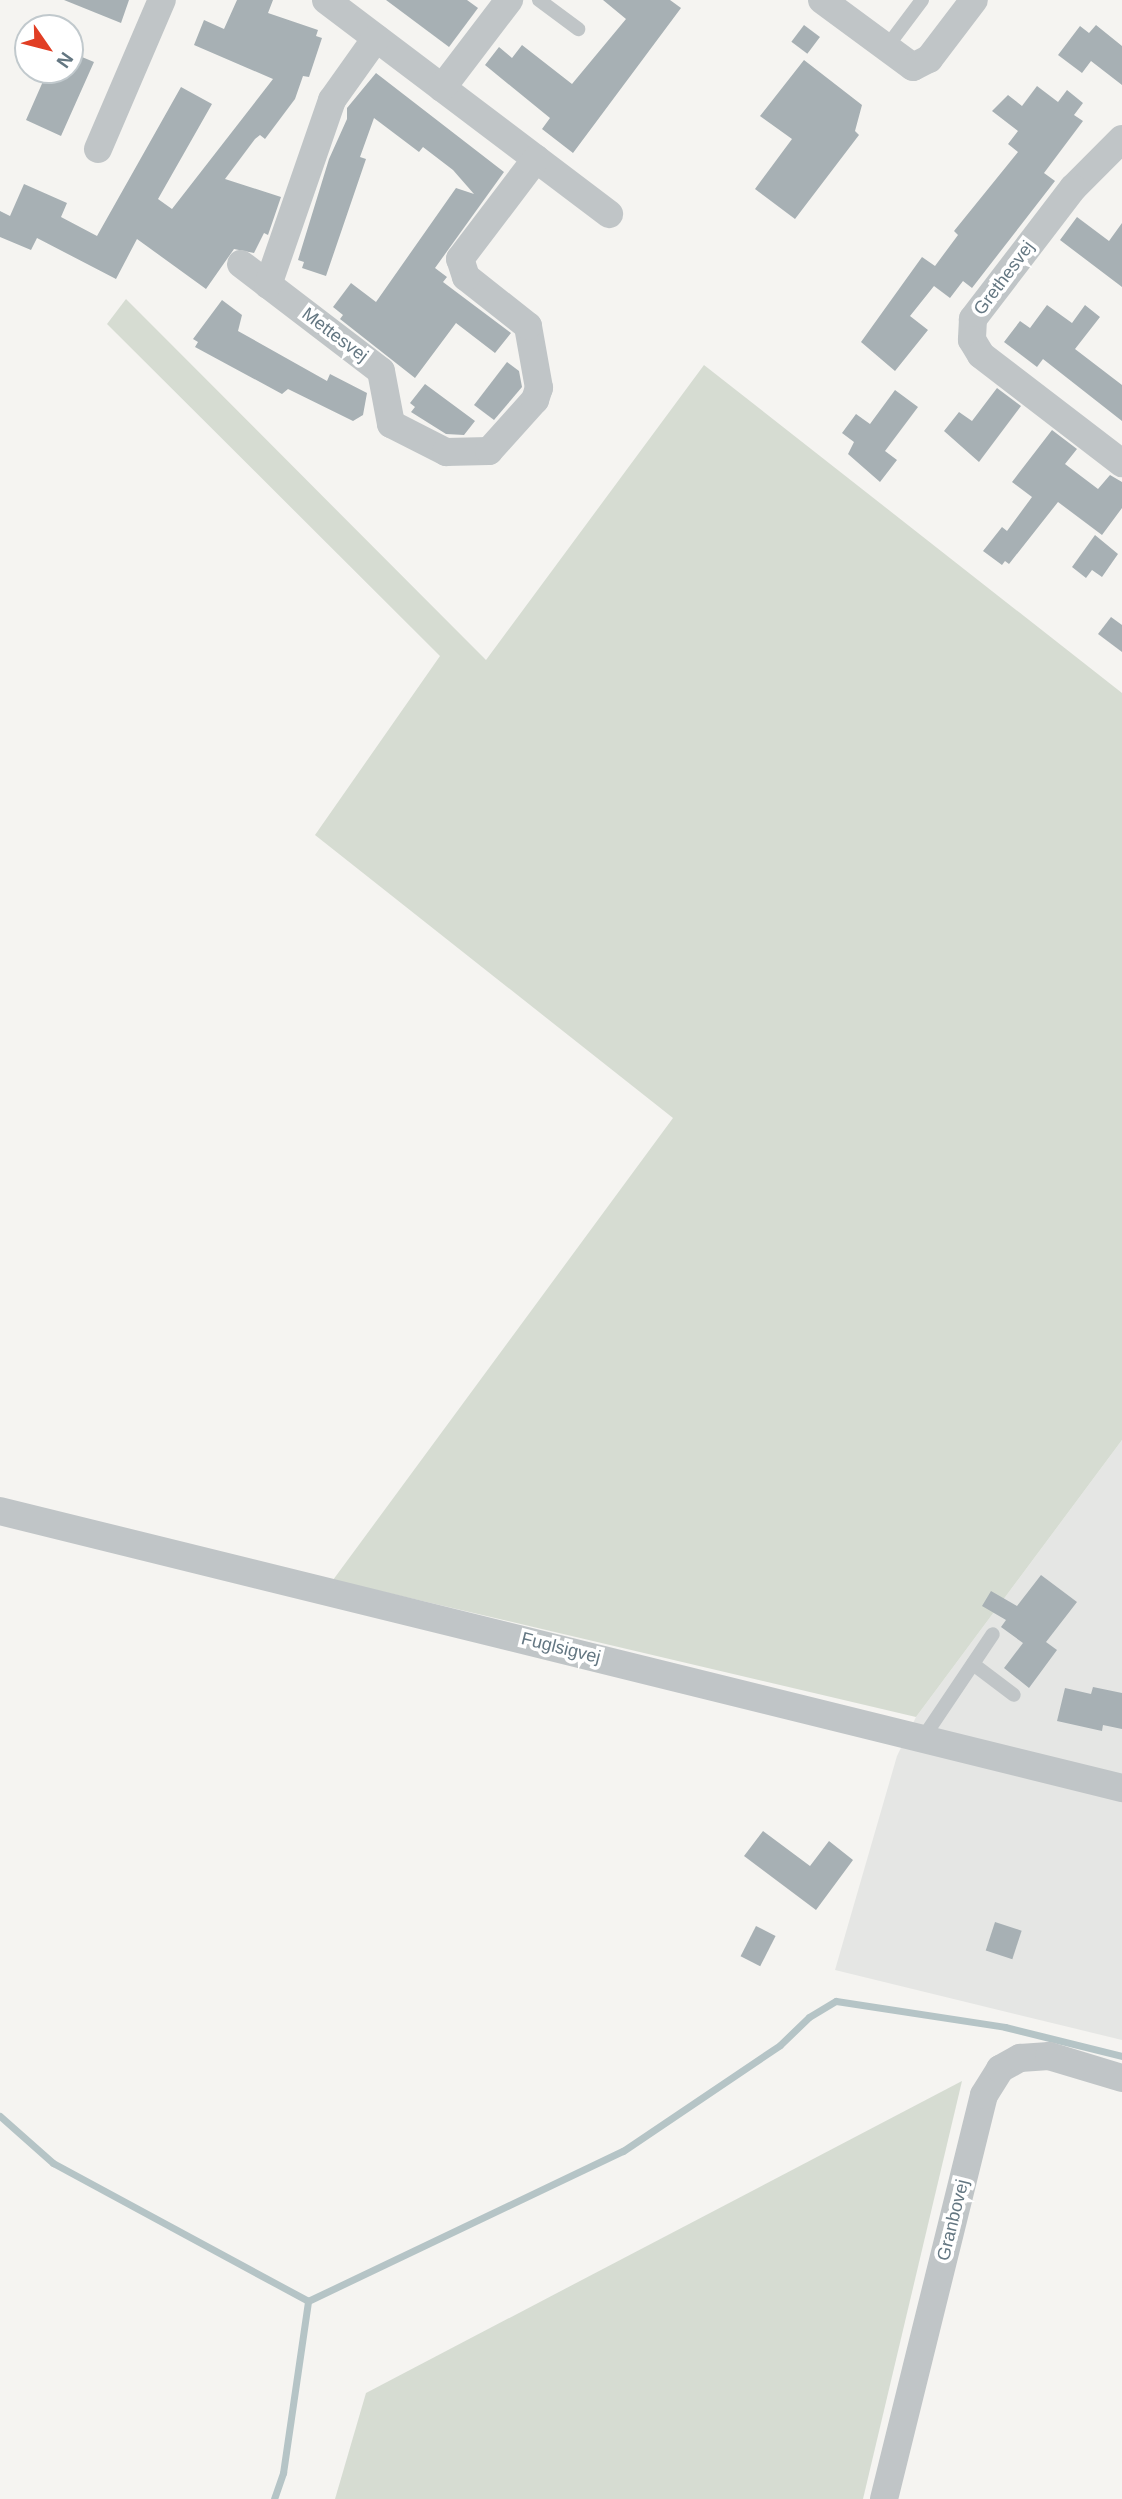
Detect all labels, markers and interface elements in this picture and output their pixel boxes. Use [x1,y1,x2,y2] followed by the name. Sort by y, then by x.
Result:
[14,14,84,84] north arrow
[52,49,78,72] text: N
[969,237,1039,319] street label: Grethesvej
[298,303,372,367] street label: Mettesvej
[519,1628,603,1668] street label: Fuglsigvej
[932,2177,974,2263] street label: Granbovej

